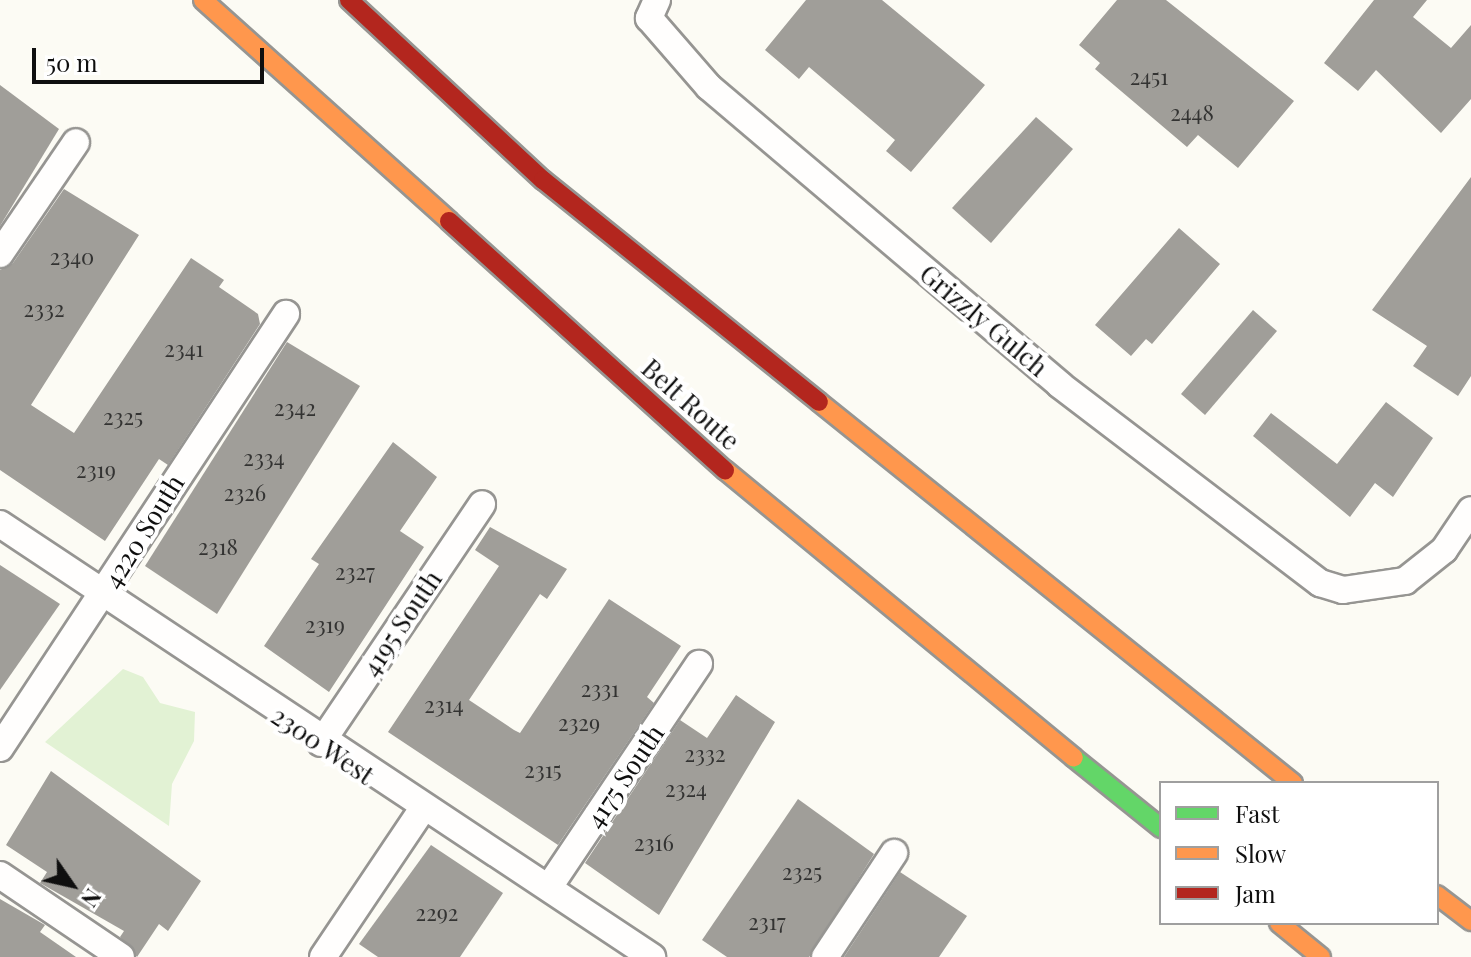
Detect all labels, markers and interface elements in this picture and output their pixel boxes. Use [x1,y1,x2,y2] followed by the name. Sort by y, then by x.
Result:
[36,32,268,82] scale bar
[46,46,98,78] text: 50 m
[1130,64,1168,90] house number: 2451
[1170,100,1214,126] house number: 2448
[50,244,94,270] house number: 2340
[914,257,1054,383] street label: Grizzly Gulch
[24,296,64,322] house number: 2332
[164,336,204,362] house number: 2341
[636,352,746,456] street label: Belt Route
[274,395,316,421] house number: 2342
[103,404,143,430] house number: 2325
[243,445,285,471] house number: 2334
[76,457,116,483] house number: 2319
[96,469,190,593] street label: 4220 South
[224,480,266,506] house number: 2326
[198,534,238,560] house number: 2318
[335,559,375,585] house number: 2327
[354,564,448,682] street label: 4195 South
[305,612,345,638] house number: 2319
[581,676,619,702] house number: 2331
[424,692,464,718] house number: 2314
[266,699,380,791] street label: 2300 West
[558,710,600,736] house number: 2329
[578,718,670,834] street label: 4175 South
[685,741,725,767] house number: 2332
[524,757,562,783] house number: 2315
[665,776,707,802] house number: 2324
[1159,781,1439,925] legend
[1235,797,1280,829] text: Fast
[634,830,674,856] house number: 2316
[1235,837,1286,869] text: Slow
[32,845,112,925] north arrow
[782,859,822,885] house number: 2325
[1235,877,1276,909] text: Jam
[75,883,109,913] text: N
[416,900,458,926] house number: 2292
[748,909,786,935] house number: 2317

